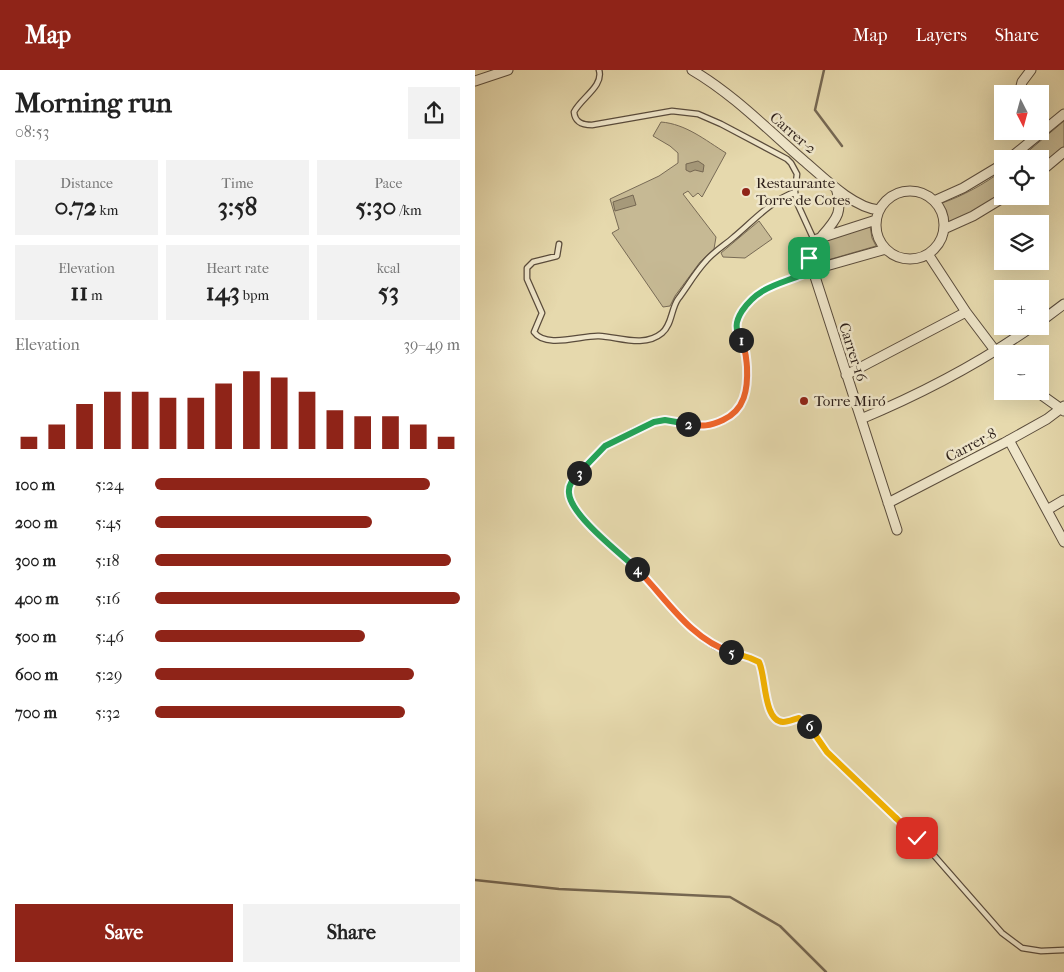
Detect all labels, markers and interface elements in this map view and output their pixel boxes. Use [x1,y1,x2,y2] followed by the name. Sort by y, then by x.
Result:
[25,21,71,49] text: Map
[853,25,887,46] text: Map
[915,25,967,46] text: Layers
[995,25,1039,46] text: Share
[994,85,1049,140] north arrow
[994,85,1049,400] map controls
[15,86,172,119] text: Morning run
[408,87,460,139] button: share
[766,108,820,158] street label: Carrer-2
[15,122,49,141] text: 08:53
[994,150,1049,205] button: locate
[756,174,851,209] place label: Restaurante Torre de Cotes
[60,175,113,192] text: Distance
[222,175,253,192] text: Time
[375,175,402,192] text: Pace
[740,186,752,198] marker: Restaurante Torre de Cotes
[55,192,97,221] text: 0.72
[218,192,257,221] text: 3:58
[355,192,396,221] text: 5:30
[97,202,118,219] text: km
[396,202,422,219] text: /km
[994,215,1049,270] button: layers
[788,237,830,279] pin
[795,244,823,272] icon: arrive
[58,260,115,277] text: Elevation
[206,260,269,277] text: Heart rate
[377,260,400,277] text: kcal
[70,277,88,306] text: 11
[206,277,240,306] text: 143
[378,277,399,306] text: 53
[994,280,1049,335] button: +
[88,287,103,304] text: m
[240,287,269,304] text: bpm
[835,320,871,385] street label: Carrer-16
[729,328,753,352] pin: 1
[739,332,744,349] text: 1
[15,335,80,354] text: Elevation
[404,335,460,354] text: 39–49 m
[994,345,1049,400] button: −
[814,392,886,410] place label: Torre Miró
[798,395,810,407] marker: Torre Miró
[675,412,701,436] pin: 2
[685,416,692,433] text: 2
[943,424,999,466] street label: Carrer-8
[567,460,591,486] pin: 3
[577,465,582,482] text: 3
[15,475,55,494] text: 100 m
[95,475,123,494] text: 5:24
[15,513,58,532] text: 200 m
[95,513,122,532] text: 5:45
[15,551,56,570] text: 300 m
[95,551,120,570] text: 5:18
[625,556,649,582] pin: 4
[633,561,642,578] text: 4
[15,589,59,608] text: 400 m
[95,589,120,608] text: 5:16
[15,627,56,646] text: 500 m
[95,627,124,646] text: 5:46
[719,640,743,664] pin: 5
[728,644,735,661] text: 5
[15,665,58,684] text: 600 m
[95,665,122,684] text: 5:29
[15,703,57,722] text: 700 m
[95,703,121,722] text: 5:32
[797,714,821,738] pin: 6
[806,718,813,735] text: 6
[896,817,938,859] pin
[903,824,931,852] icon: check
[15,904,233,962] button: Save
[243,904,460,962] button: Share

